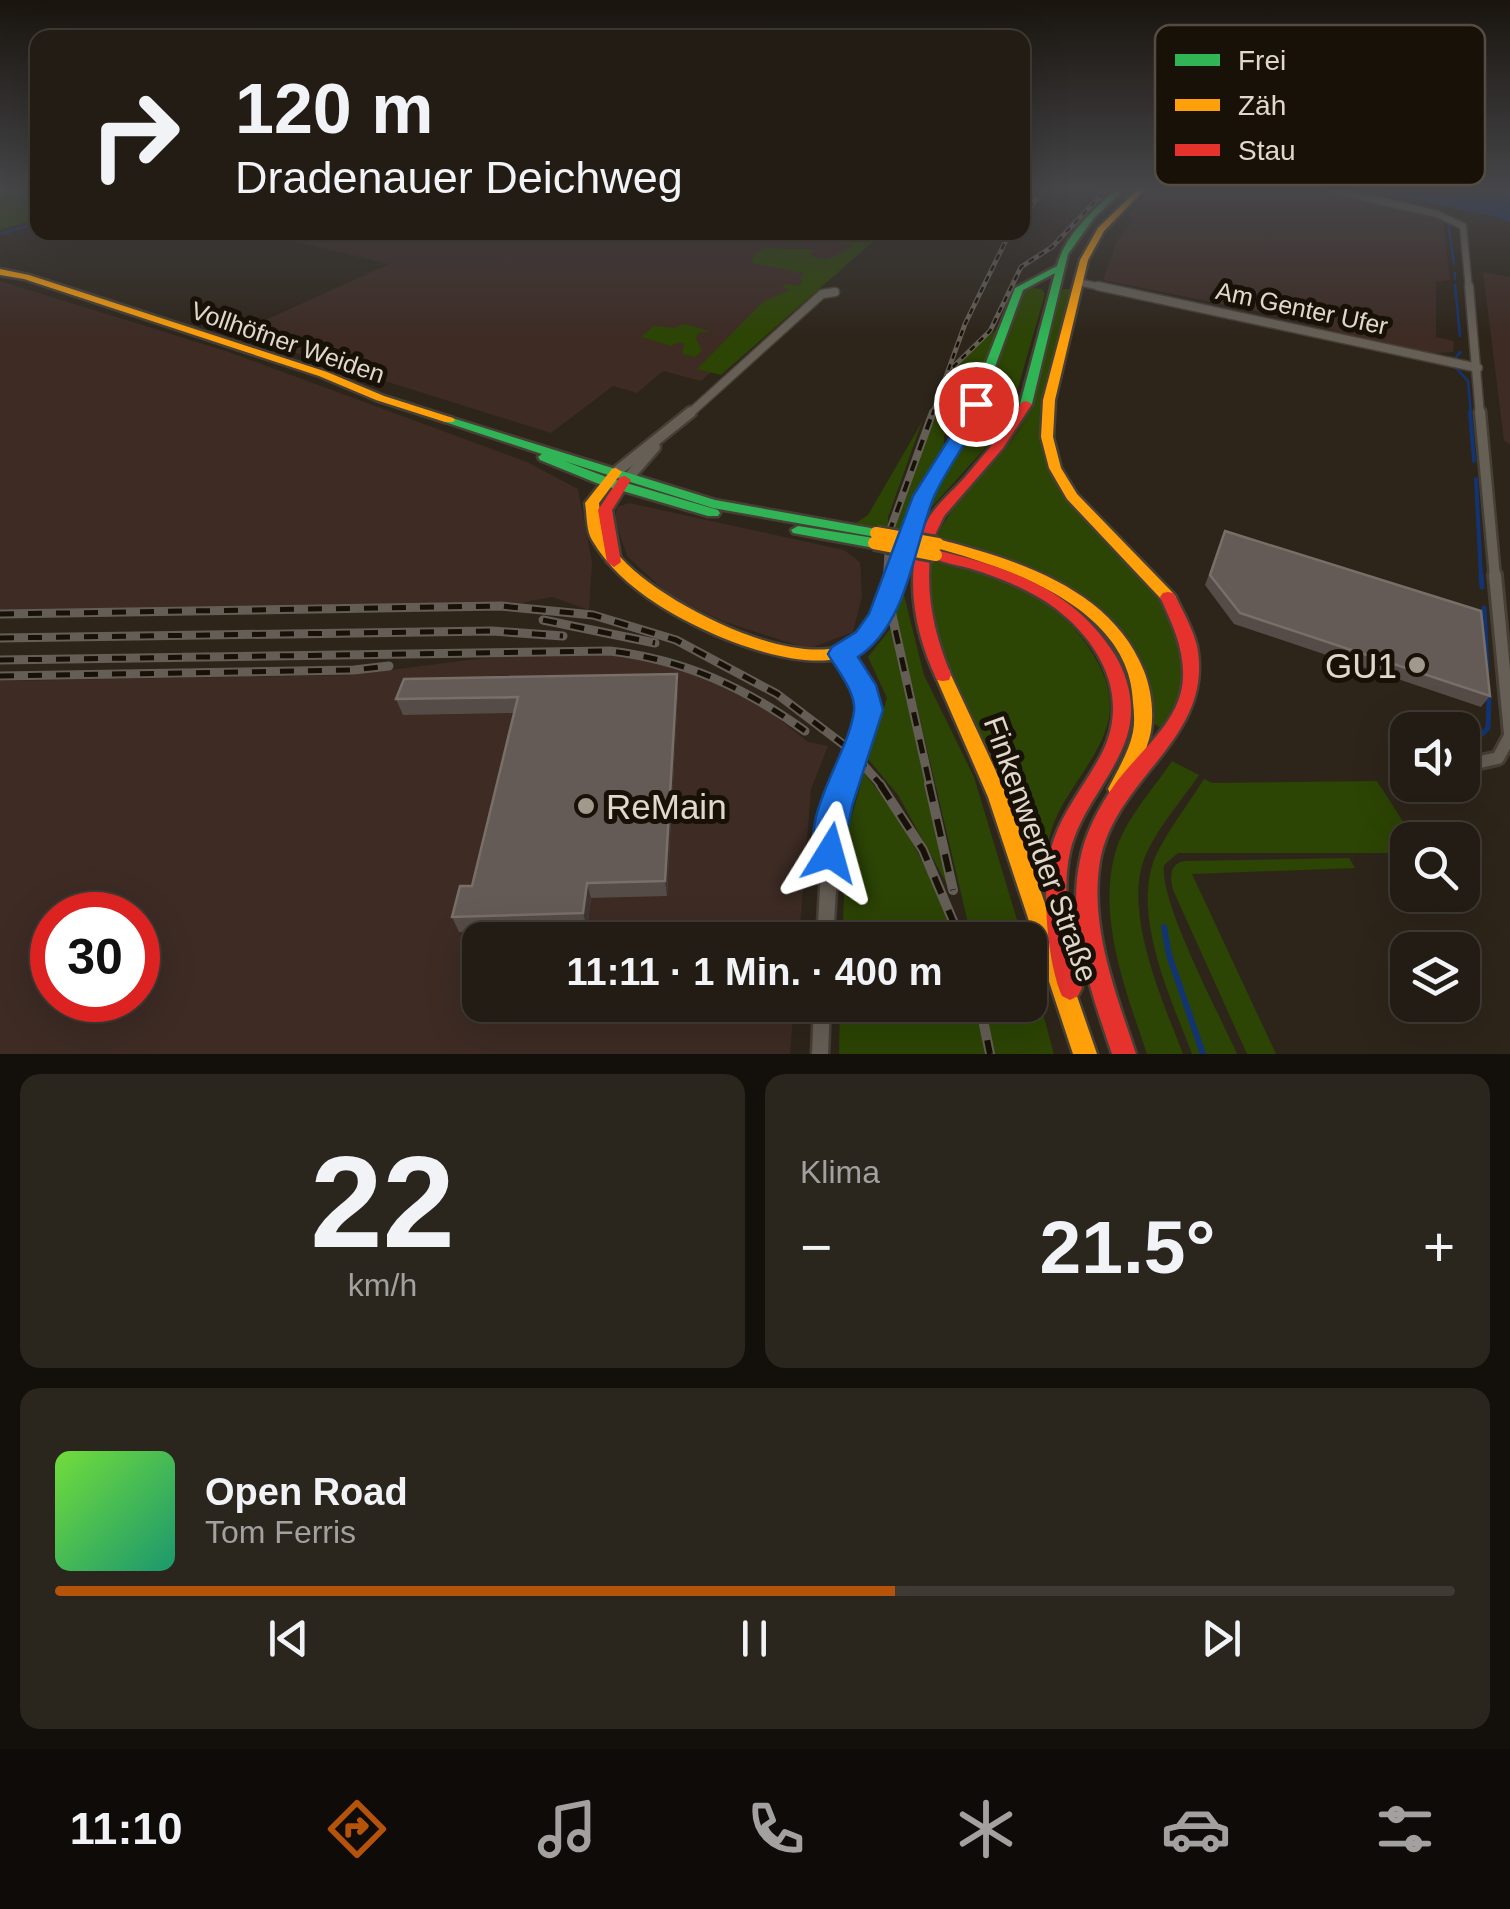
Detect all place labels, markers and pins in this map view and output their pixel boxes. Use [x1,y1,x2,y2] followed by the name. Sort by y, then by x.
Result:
[934,362,1019,447] pin
[1325,646,1397,685] place label: GU1
[1406,654,1428,676] marker: GU1
[606,787,727,826] place label: ReMain
[575,795,597,817] marker: ReMain

